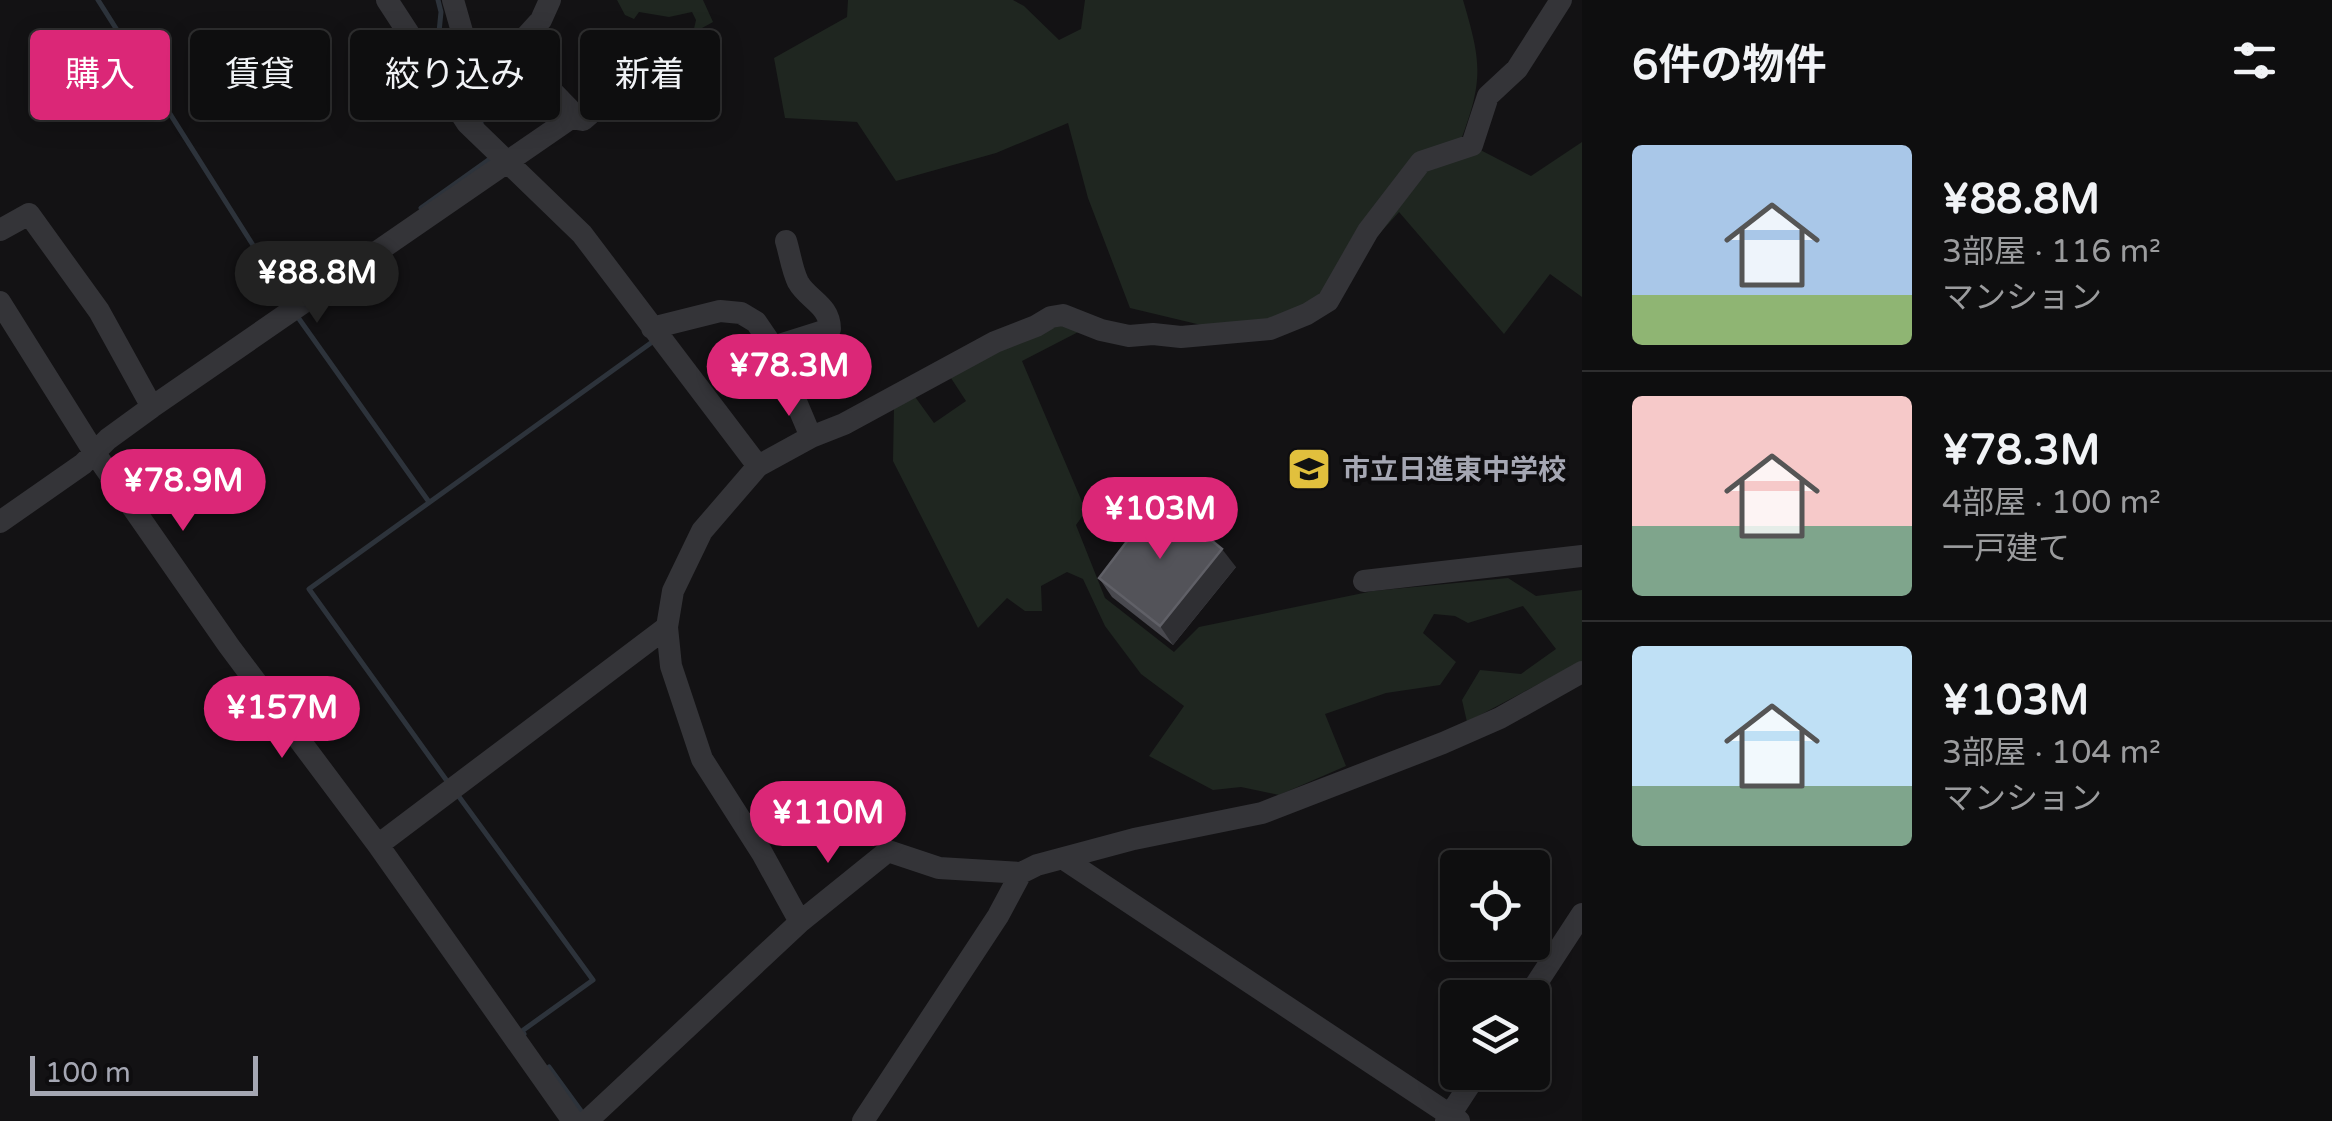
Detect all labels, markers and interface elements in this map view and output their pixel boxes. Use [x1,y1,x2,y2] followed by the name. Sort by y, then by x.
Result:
[30,30,170,120] chip: 購入
[190,30,330,120] chip: 賃貸
[350,30,560,120] chip: 絞り込み
[580,30,720,120] chip: 新着
[2227,33,2282,88] icon: filters
[1632,40,1826,91] text: 6件の物件
[1942,174,2100,225] text: ¥88.8M
[1712,185,1832,305] icon: home
[1942,233,2161,271] text: 3部屋 · 116 m²
[236,241,398,326] pin: ¥88.8M
[257,254,377,292] text: ¥88.8M
[1942,279,2102,317] text: マンション
[708,334,870,419] pin: ¥78.3M
[729,347,849,385] text: ¥78.3M
[1942,425,2100,476] text: ¥78.3M
[1712,436,1832,556] icon: home
[1286,446,1332,492] school or university icon: 市立日進東中学校
[102,449,264,534] pin: ¥78.9M
[1342,453,1566,487] place label: 市立日進東中学校
[123,462,243,500] text: ¥78.9M
[1090,477,1230,562] pin: ¥103M
[1942,484,2161,522] text: 4部屋 · 100 m²
[1104,490,1216,528] text: ¥103M
[1942,530,2070,568] text: 一戸建て
[1942,675,2089,726] text: ¥103M
[212,676,352,761] pin: ¥157M
[1712,686,1832,806] icon: home
[226,689,338,727] text: ¥157M
[1942,734,2161,772] text: 3部屋 · 104 m²
[1942,780,2102,818] text: マンション
[758,781,898,866] pin: ¥110M
[772,794,884,832] text: ¥110M
[1440,850,1550,1090] map controls
[1440,850,1550,960] button: locate
[1440,980,1550,1090] button: layers
[30,1051,258,1096] scale bar
[45,1056,131,1090] text: 100 m

